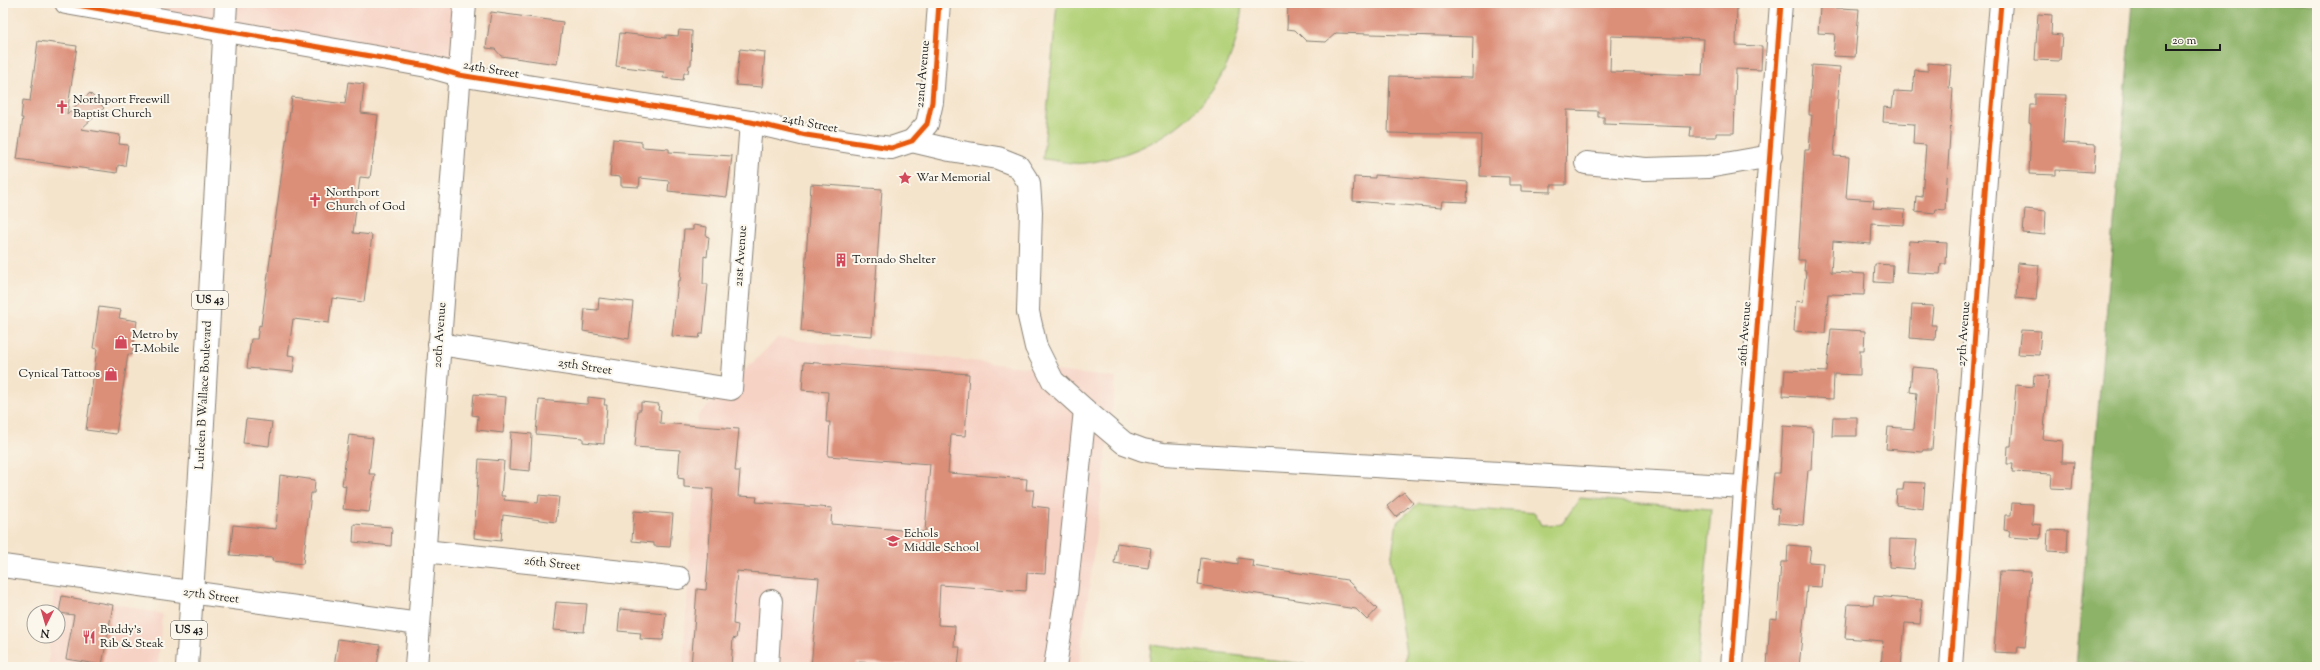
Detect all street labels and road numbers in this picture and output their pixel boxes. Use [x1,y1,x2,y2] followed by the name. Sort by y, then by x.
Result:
[911,39,935,108] street label: 22nd Avenue
[462,56,520,84] street label: 24th Street
[781,110,839,138] street label: 24th Street
[730,224,752,287] street label: 21st Avenue
[192,291,228,309] road number: US 43
[1734,300,1756,367] street label: 26th Avenue
[1953,300,1975,367] street label: 27th Avenue
[429,301,451,368] street label: 20th Avenue
[191,320,217,470] street label: Lurleen B Wallace Boulevard
[557,354,613,380] street label: 25th Street
[523,552,581,576] street label: 26th Street
[182,583,240,609] street label: 27th Street
[171,621,207,639] road number: US 43

